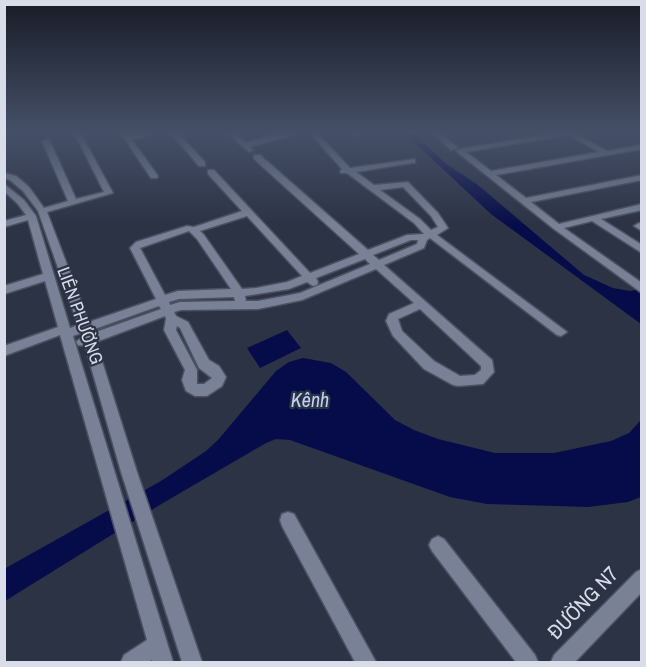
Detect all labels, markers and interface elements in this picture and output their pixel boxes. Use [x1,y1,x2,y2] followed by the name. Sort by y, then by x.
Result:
[51,265,107,367] street label: LIÊN PHƯỜNG
[291,390,329,414] water label: Kênh
[543,563,625,645] street label: ĐƯỜNG N7

